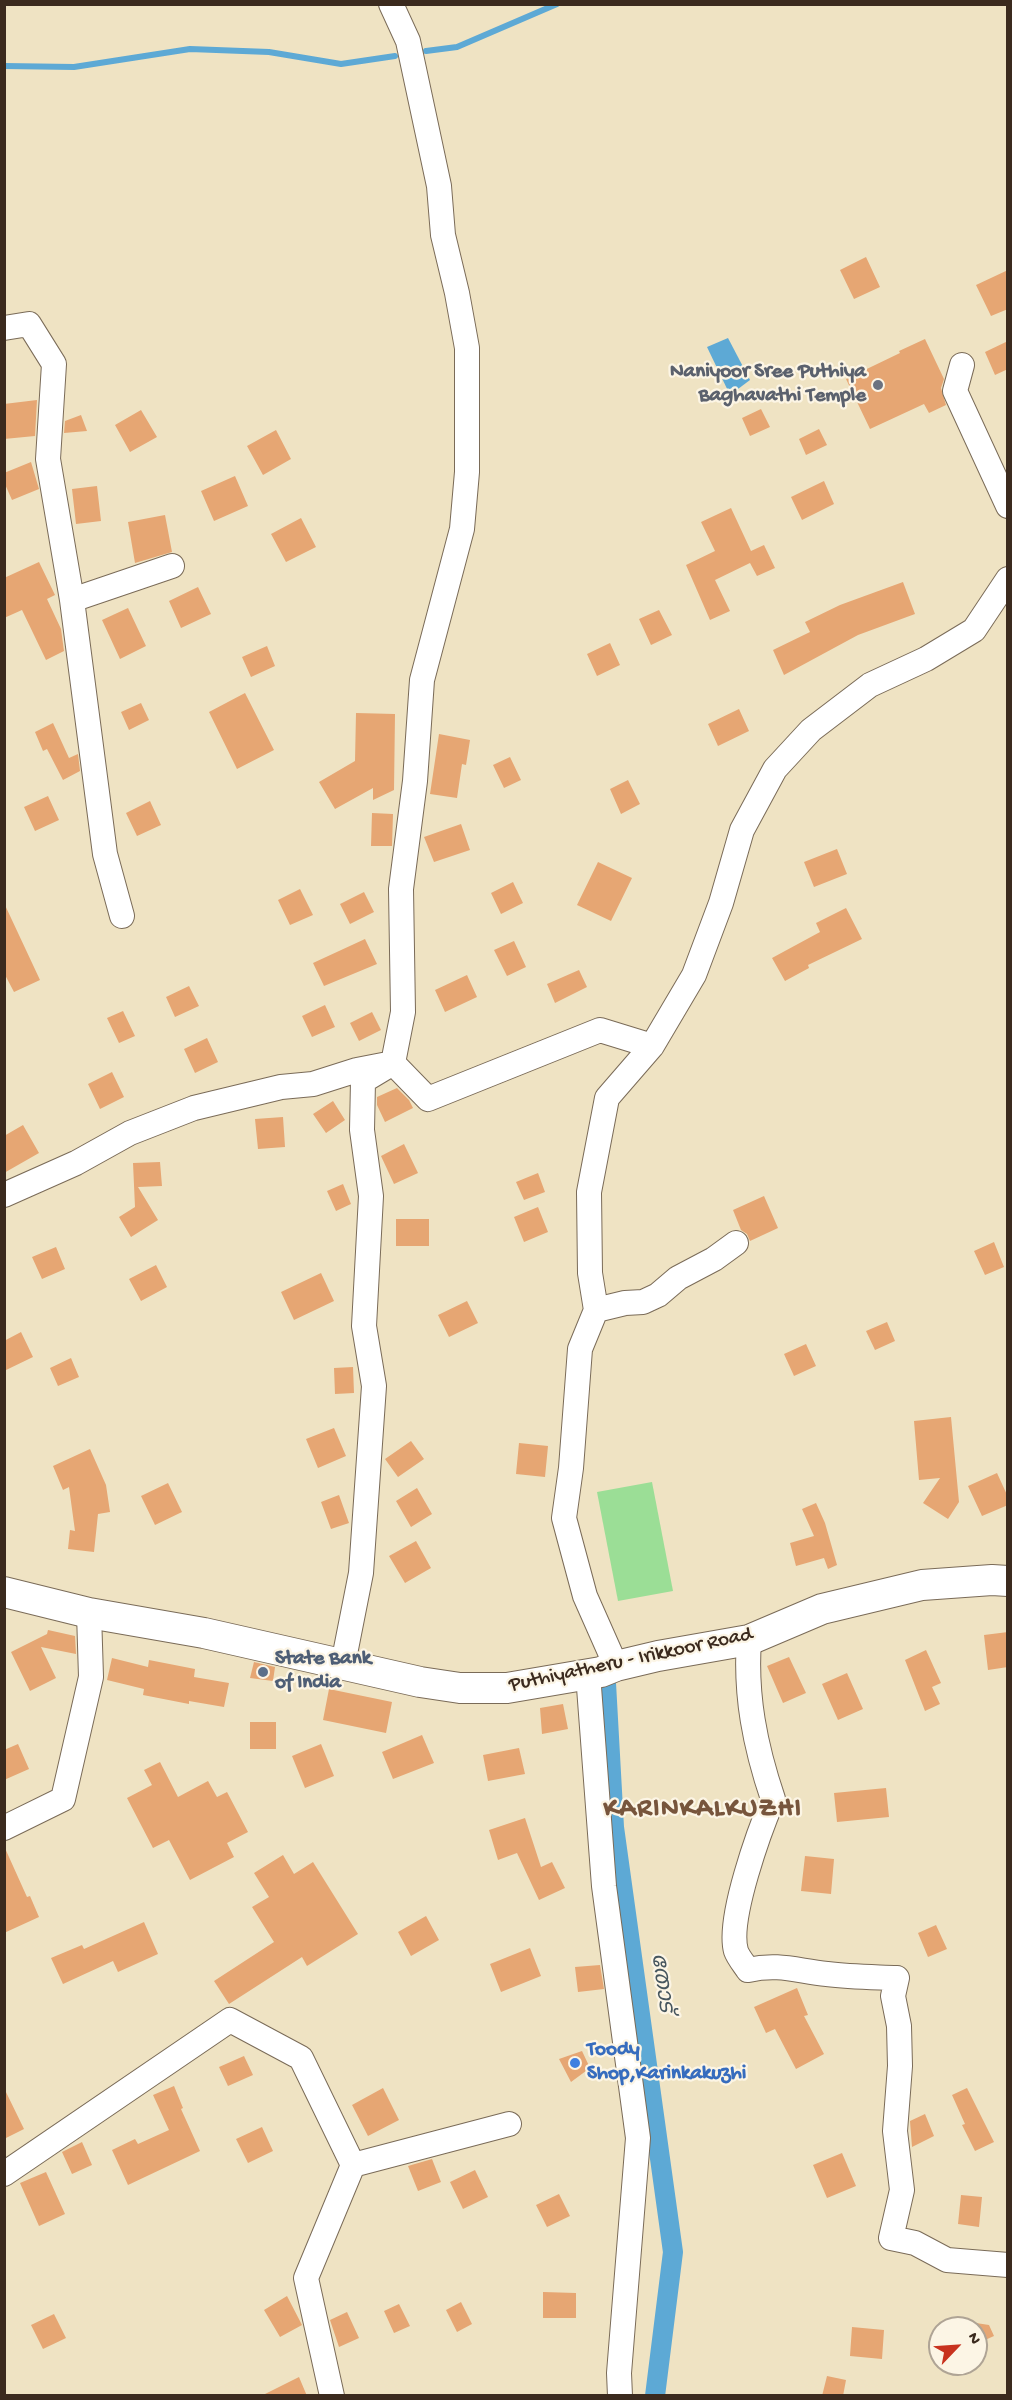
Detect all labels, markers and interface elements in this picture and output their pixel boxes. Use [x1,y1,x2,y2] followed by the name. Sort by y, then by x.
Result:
[670,360,866,410] place label: Naniyoor Sree Puthiya Baghavathi Temple
[871,378,885,392] marker: Naniyoor Sree Puthiya Baghavathi Temple
[507,1623,755,1699] street label: Puthiyatheru - Irikkoor Road
[275,1647,371,1697] place label: State Bank of India
[256,1665,270,1679] marker: State Bank of India
[603,1795,803,1827] district label: KARINKALKUZHI
[643,1952,677,2014] water label: തോട്
[587,2038,746,2088] place label: Toody Shop,Karinkakuzhi
[568,2056,582,2070] marker: Toody Shop,Karinkakuzhi
[928,2316,988,2376] north arrow
[962,2330,984,2348] text: N

